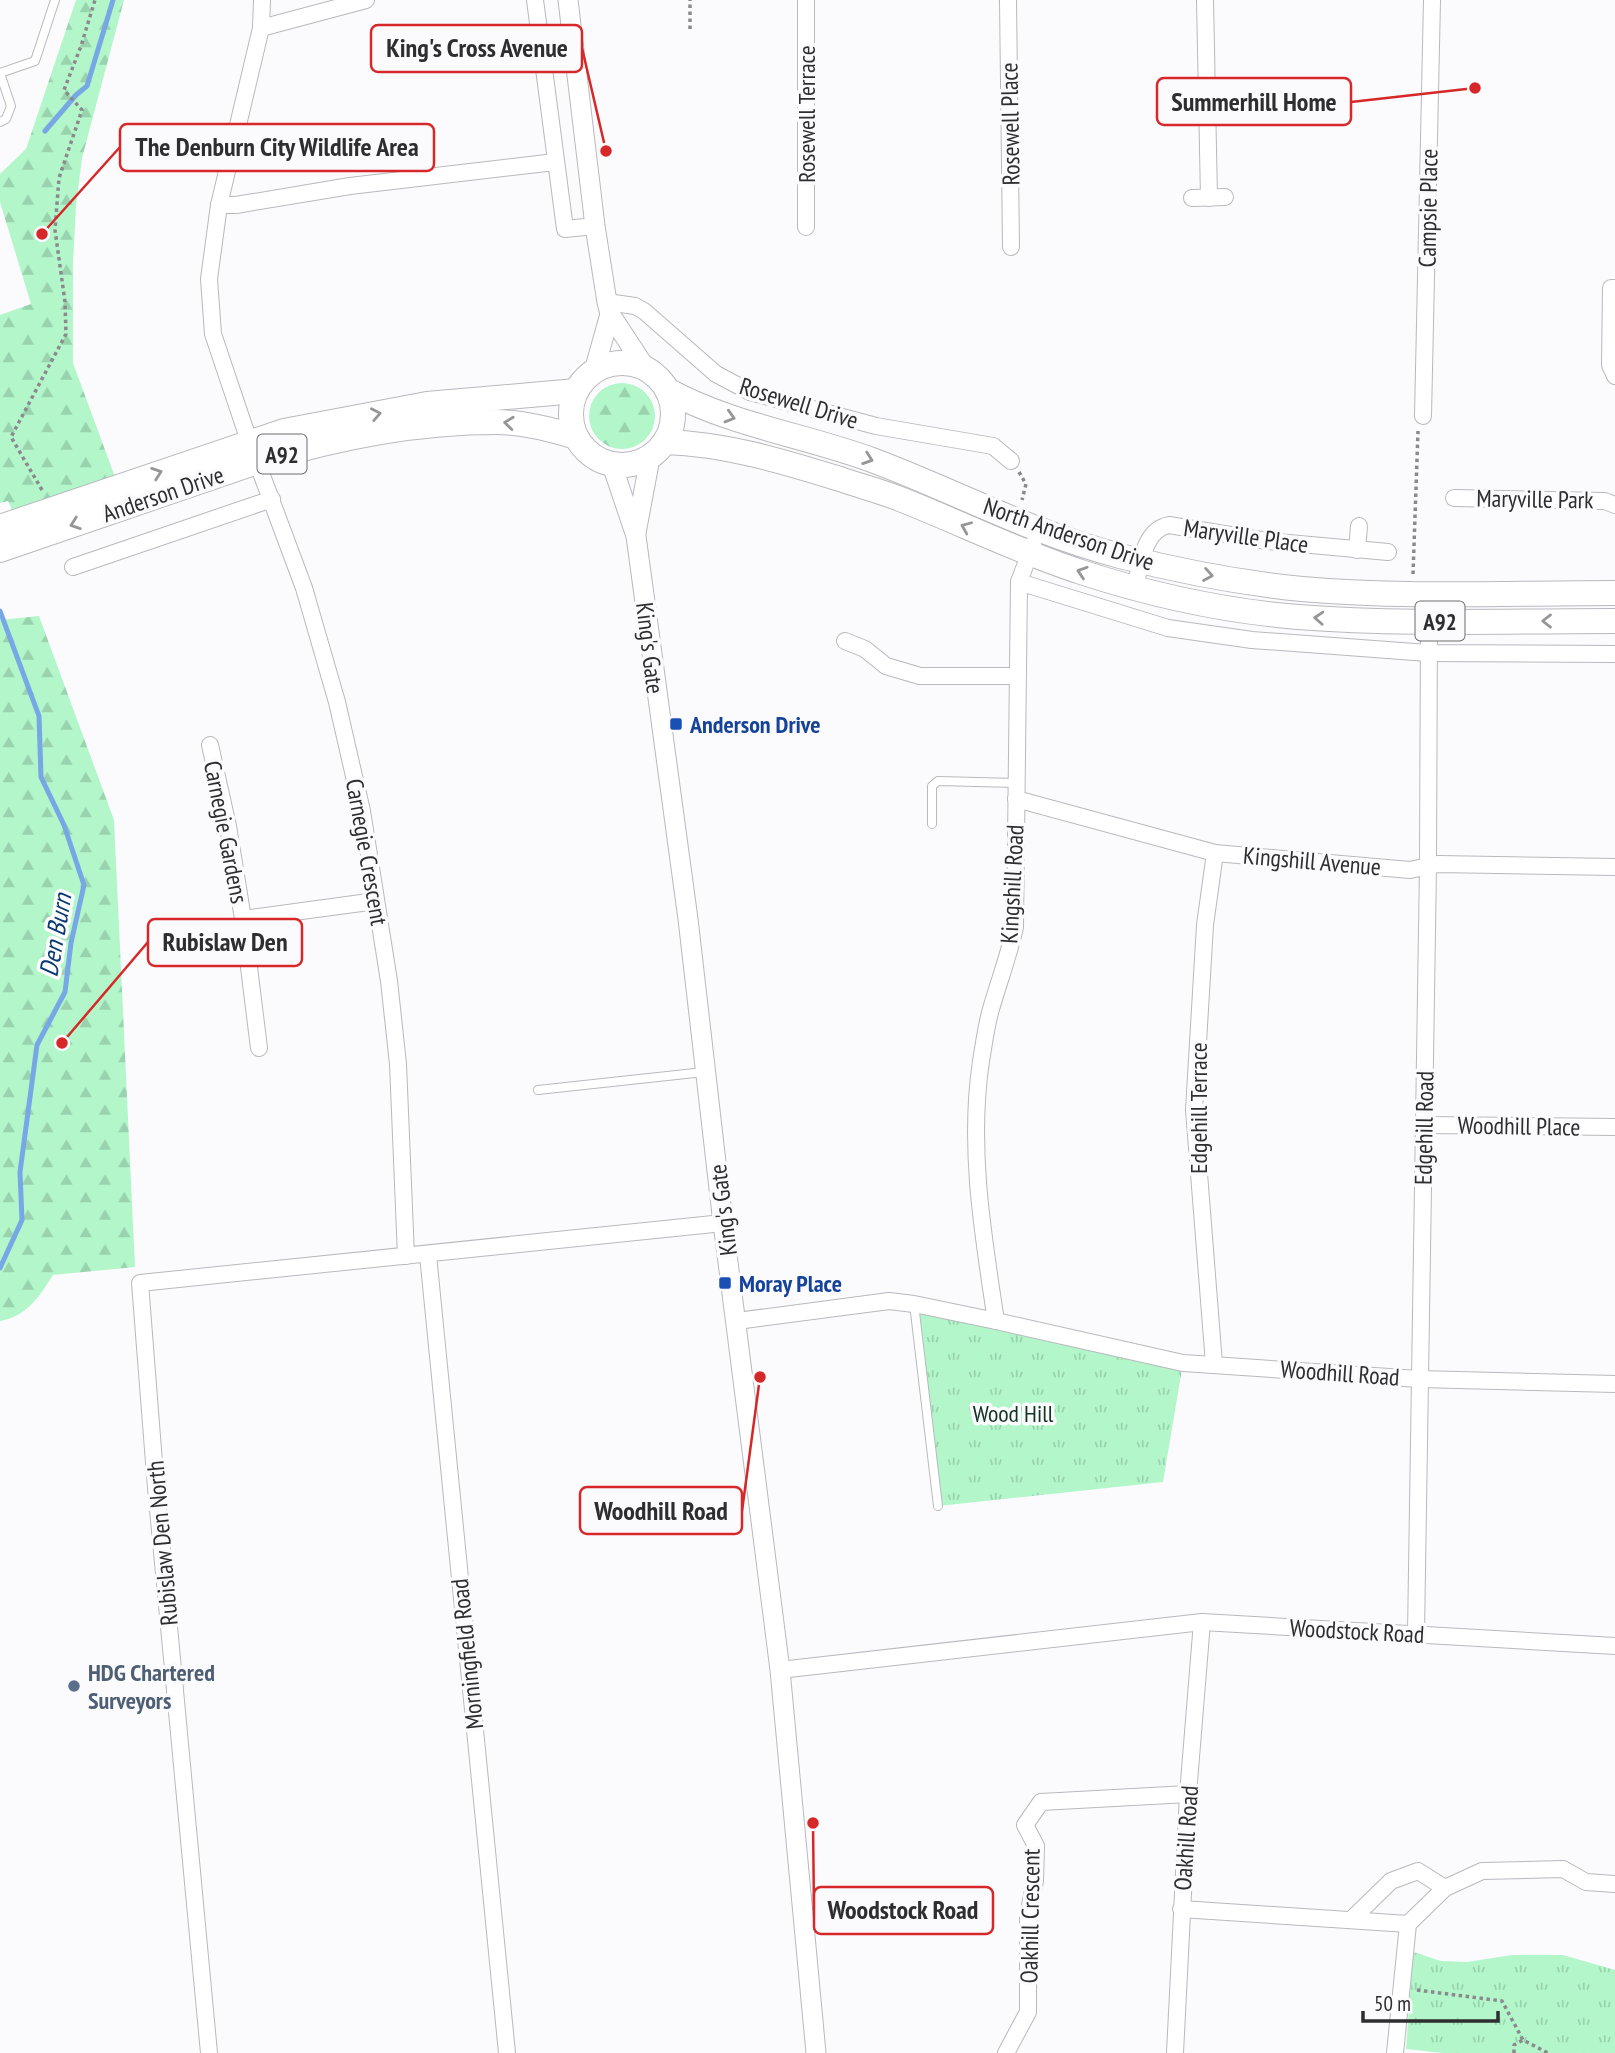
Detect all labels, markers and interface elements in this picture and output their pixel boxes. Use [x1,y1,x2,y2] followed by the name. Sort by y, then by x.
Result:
[371,25,582,72] callout: King's Cross Avenue
[386,31,568,64] text: King's Cross Avenue
[791,45,822,183] street label: Rosewell Terrace
[993,62,1027,186] street label: Rosewell Place
[1157,78,1351,125] callout: Summerhill Home
[1171,85,1337,118] text: Summerhill Home
[120,124,434,171] callout: The Denburn City Wildlife Area
[135,130,419,163] text: The Denburn City Wildlife Area
[1411,148,1445,268] street label: Campsie Place
[736,370,862,436] street label: Rosewell Drive
[370,407,382,422] one-way arrow
[723,409,735,424] one-way arrow
[503,416,514,431] one-way arrow
[258,435,306,474] road number: A92
[861,451,873,465] one-way arrow
[98,459,228,529] street label: Anderson Drive
[151,467,163,481] one-way arrow
[1476,482,1595,516] street label: Maryville Park
[980,490,1158,578] street label: North Anderson Drive
[1182,512,1310,560] street label: Maryville Place
[70,516,82,530] one-way arrow
[961,521,973,535] one-way arrow
[1076,566,1088,580] one-way arrow
[1202,567,1214,582] one-way arrow
[629,600,671,696] street label: King's Gate
[1416,601,1464,640] road number: A92
[1314,611,1325,626] one-way arrow
[1541,613,1552,629] one-way arrow
[689,709,821,740] place label: Anderson Drive
[668,716,684,732] marker: Anderson Drive
[197,758,255,906] street label: Carnegie Gardens
[339,776,395,928] street label: Carnegie Crescent
[993,824,1031,944] street label: Kingshill Road
[1242,840,1382,882] street label: Kingshill Avenue
[32,890,79,979] water label: Den Burn
[148,919,302,966] callout: Rubislaw Den
[162,925,288,958] text: Rubislaw Den
[1183,1042,1214,1174] street label: Edgehill Terrace
[1408,1071,1440,1185] street label: Edgehill Road
[1457,1109,1581,1143] street label: Woodhill Place
[702,1162,744,1258] street label: King's Gate
[739,1268,842,1299] place label: Moray Place
[717,1275,733,1291] marker: Moray Place
[1279,1353,1401,1393] street label: Woodhill Road
[973,1398,1054,1429] park label: Wood Hill
[139,1459,185,1627] street label: Rubislaw Den North
[580,1487,742,1534] callout: Woodhill Road
[593,1494,728,1527] text: Woodhill Road
[444,1577,490,1731] street label: Morningfield Road
[1289,1612,1425,1650] street label: Woodstock Road
[88,1657,215,1716] place label: HDG Chartered Surveyors
[66,1678,82,1694] marker: HDG Chartered Surveyors
[1167,1785,1205,1891] street label: Oakhill Road
[1013,1848,1047,1984] street label: Oakhill Crescent
[814,1887,993,1934] callout: Woodstock Road
[827,1893,978,1926] text: Woodstock Road
[1363,1980,1498,2024] scale bar
[1374,1990,1411,2017] text: 50 m

